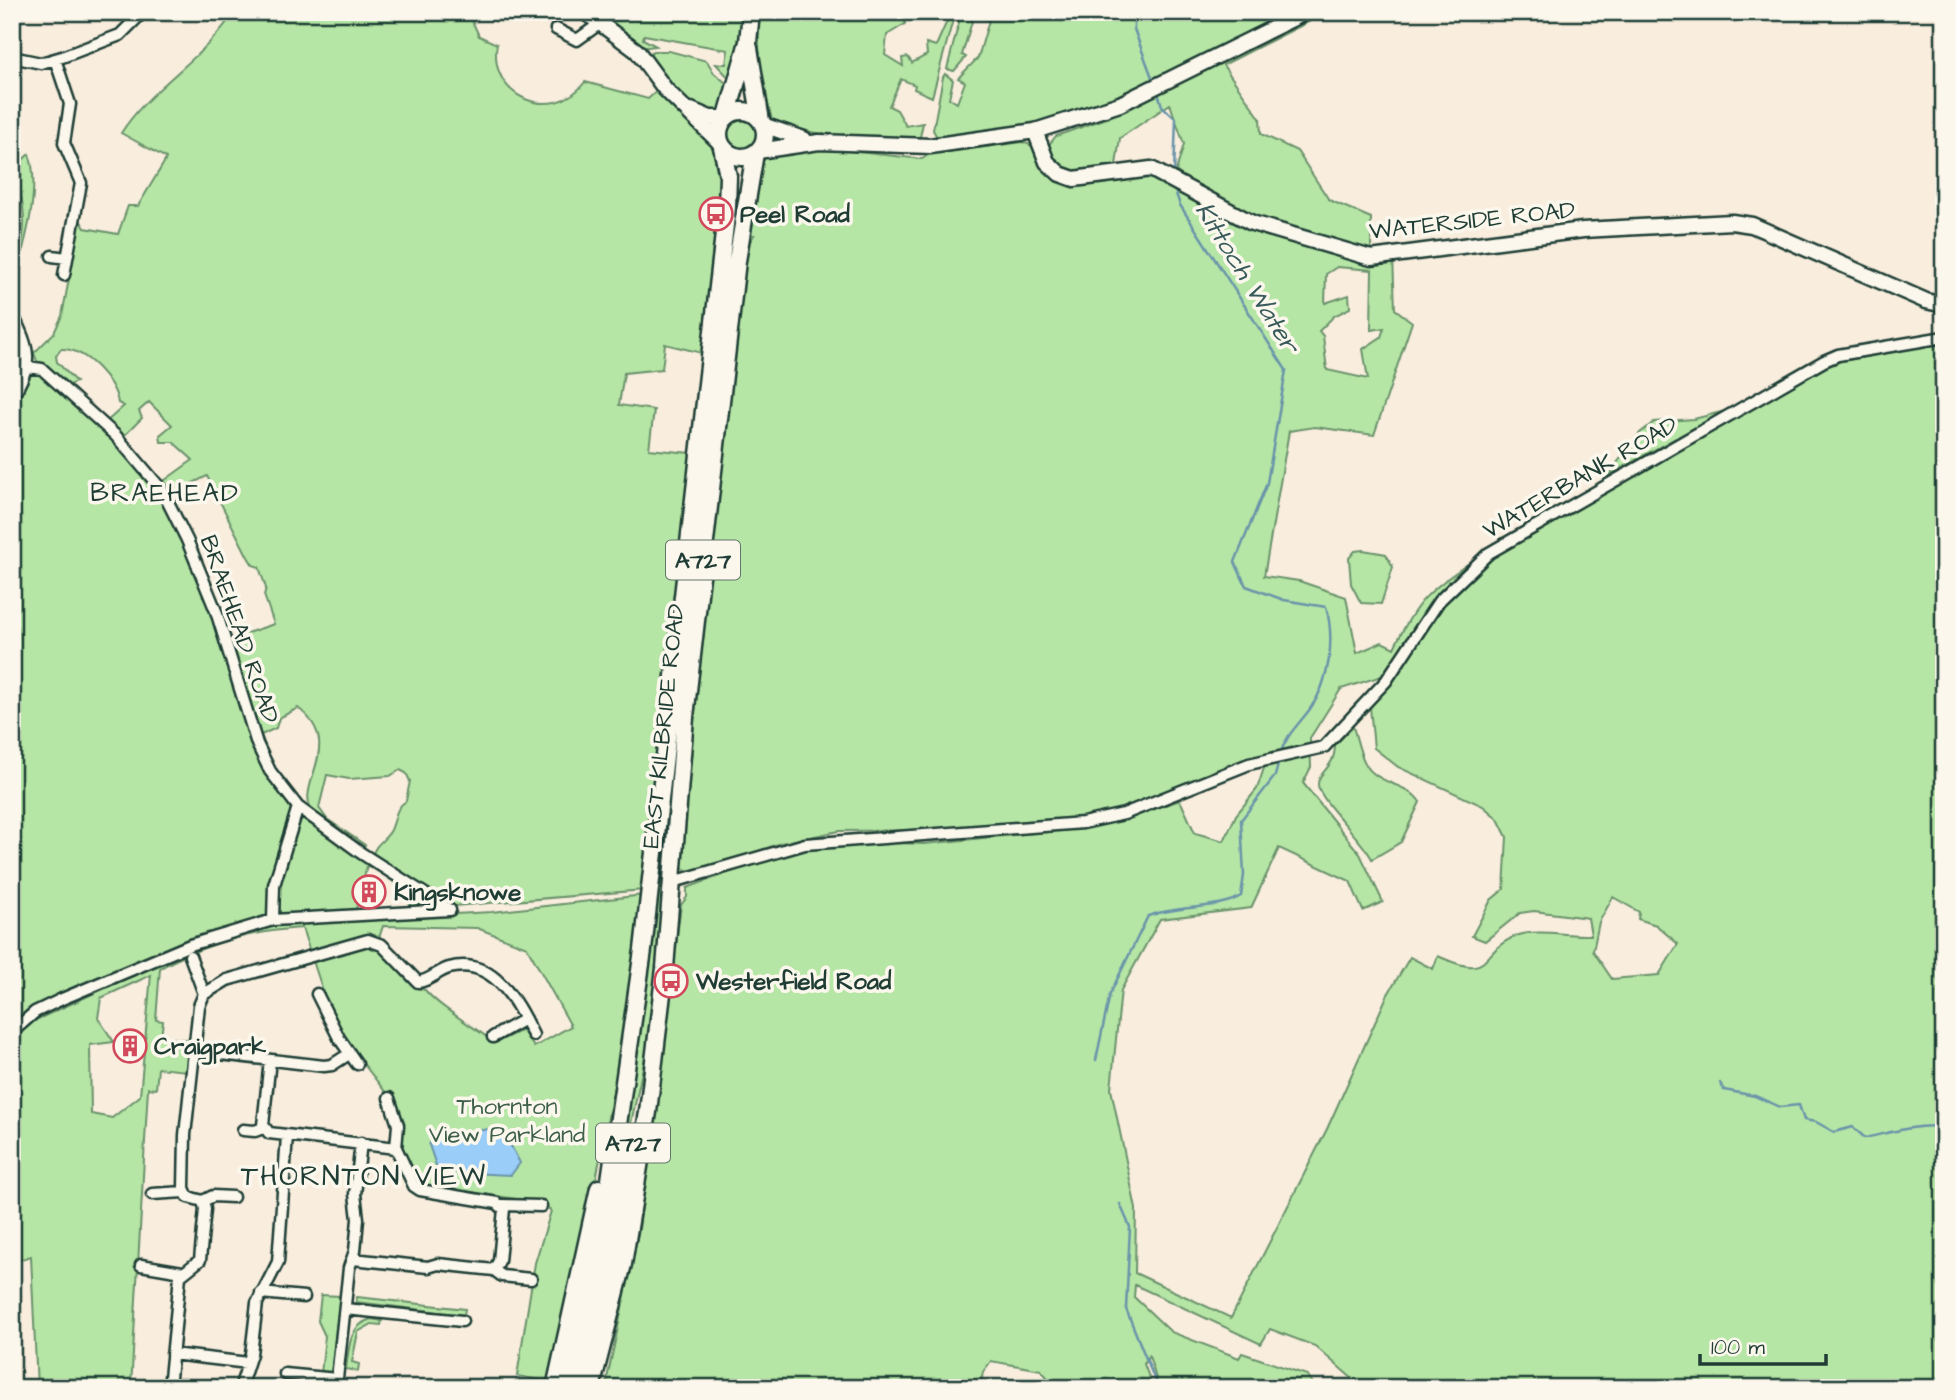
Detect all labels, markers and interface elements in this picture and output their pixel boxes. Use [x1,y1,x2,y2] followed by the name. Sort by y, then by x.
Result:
[1368,193,1577,249] street label: WATERSIDE ROAD
[697,195,735,233] bus stop icon: Peel Road
[1186,195,1309,362] water label: Kittoch Water
[740,198,850,232] place label: Peel Road
[1477,408,1684,548] street label: WATERBANK ROAD
[90,475,240,511] district label: BRAEHEAD
[191,531,287,728] street label: BRAEHEAD ROAD
[666,540,740,580] road number: A727
[634,602,694,850] street label: EAST KILBRIDE ROAD
[350,873,388,911] building icon: Kingsknowe
[394,876,521,911] place label: Kingsknowe
[652,962,690,1000] bus stop icon: Westerfield Road
[695,965,892,999] place label: Westerfield Road
[111,1027,149,1065] building icon: Craigpark
[154,1030,266,1065] place label: Craigpark
[429,1090,585,1152] park label: Thornton View Parkland
[596,1124,670,1162] road number: A727
[241,1157,487,1196] district label: THORNTON VIEW
[1700,1323,1826,1367] scale bar
[1711,1333,1766,1362] text: 100 m

